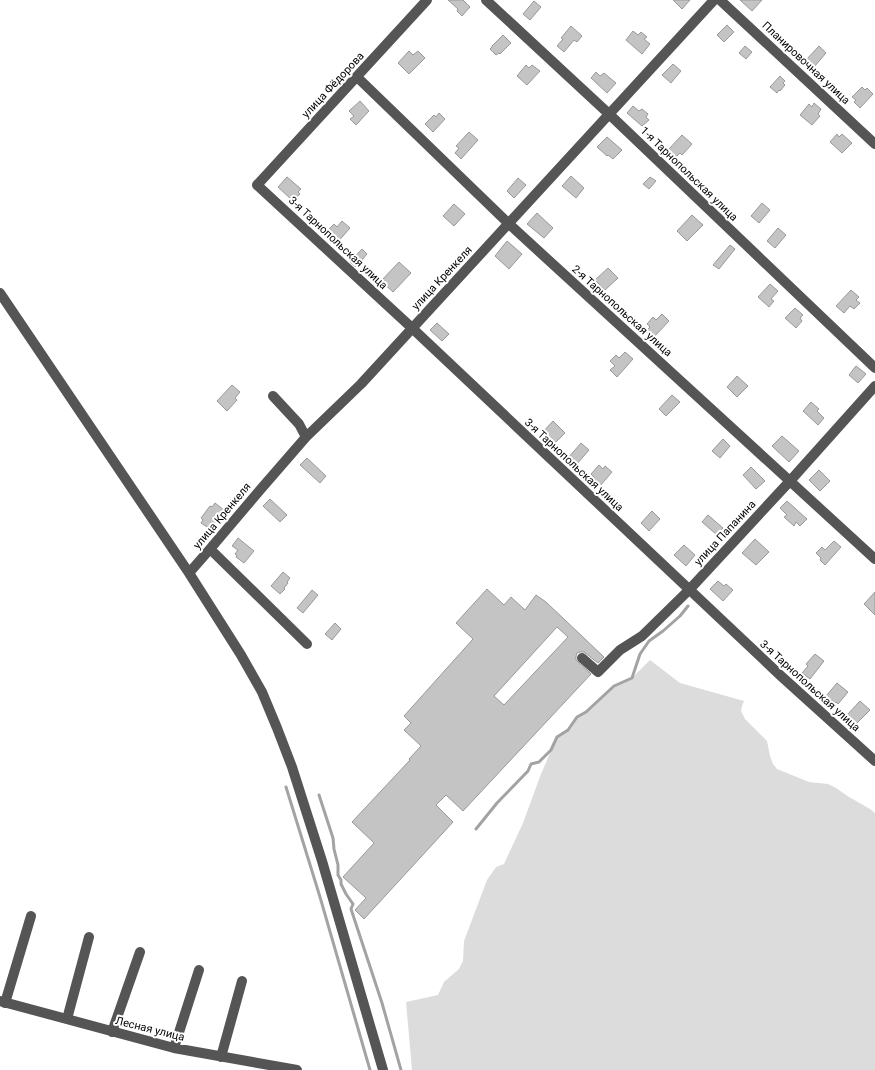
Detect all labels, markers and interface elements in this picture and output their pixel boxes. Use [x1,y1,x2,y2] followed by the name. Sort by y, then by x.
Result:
[759,19,853,107] street label: Планировочная улица
[299,50,367,120] street label: улица Фёдорова
[638,124,740,224] street label: 1-я Тарнопольская улица
[286,194,390,292] street label: 3-я Тарнопольская улица
[409,243,475,313] street label: улица Кренкеля
[569,263,675,359] street label: 2-я Тарнопольская улица
[522,416,626,514] street label: 3-я Тарнопольская улица
[191,480,253,552] street label: улица Кренкеля
[692,498,758,568] street label: улица Папанина
[757,638,863,734] street label: 3-я Тарнопольская улица
[114,1014,186,1044] street label: Лесная улица

